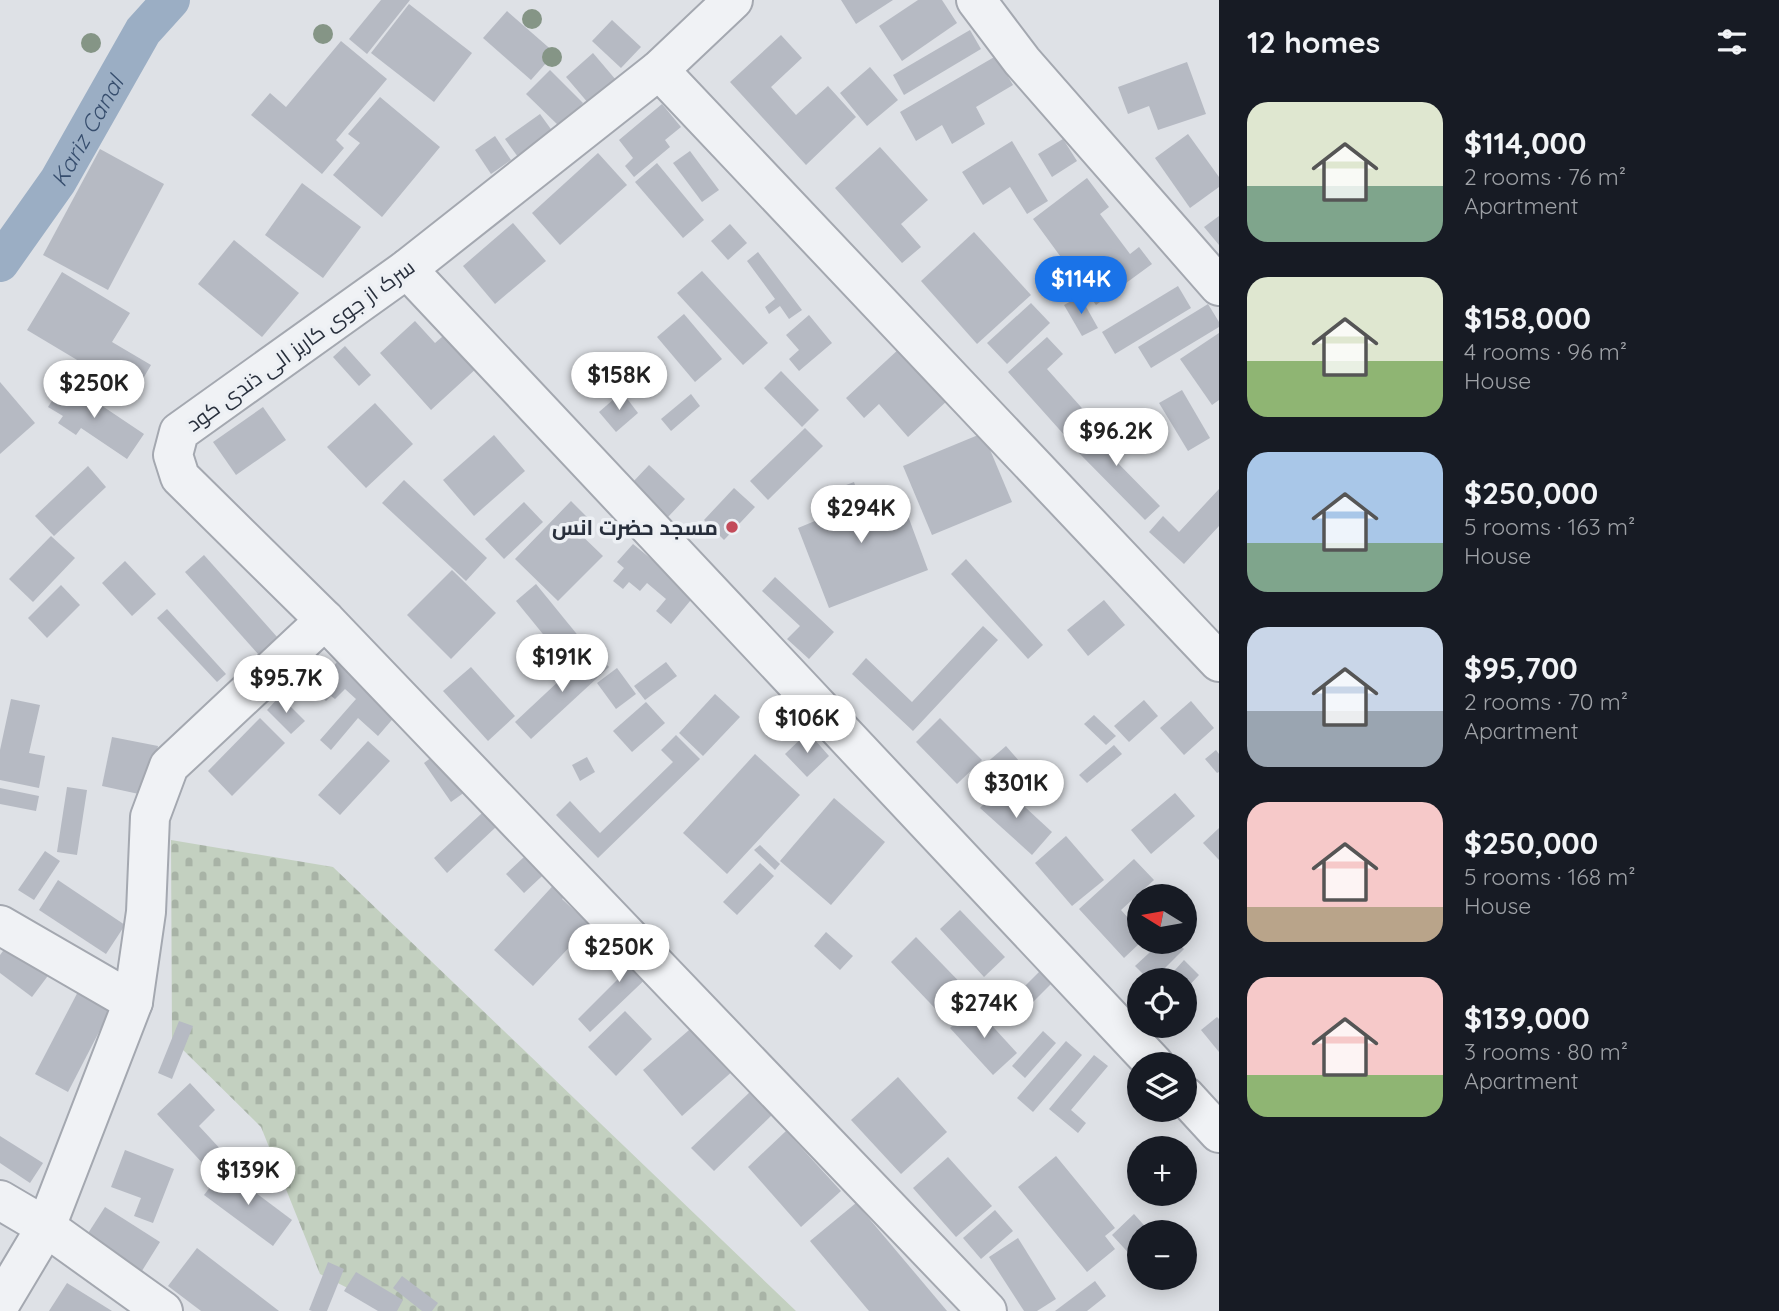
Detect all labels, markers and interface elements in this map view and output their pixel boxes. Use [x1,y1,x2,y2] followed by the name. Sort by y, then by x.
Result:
[1247,23,1380,61] text: 12 homes
[1713,23,1751,61] icon: filters
[44,68,130,191] water label: Kariz Canal
[1464,124,1586,162] text: $114,000
[1303,130,1387,214] icon: home
[1464,162,1626,191] text: 2 rooms · 76 m²
[1464,191,1578,220] text: Apartment
[181,253,420,437] street label: سرک از جوی کاریز الی ذندی کود
[1032,256,1130,316] pin: $114K
[1051,264,1111,293] text: $114K
[1464,299,1591,337] text: $158,000
[1303,305,1387,389] icon: home
[1464,337,1627,366] text: 4 rooms · 96 m²
[570,352,668,412] pin: $158K
[45,360,143,420] pin: $250K
[587,360,651,389] text: $158K
[1464,366,1531,395] text: House
[59,368,129,397] text: $250K
[1059,408,1173,468] pin: $96.2K
[1079,416,1153,445] text: $96.2K
[1464,474,1598,512] text: $250,000
[1303,480,1387,564] icon: home
[812,486,910,545] pin: $294K
[827,493,895,522] text: $294K
[1464,512,1635,541] text: 5 rooms · 163 m²
[552,514,718,540] place label: مسجد حضرت انس
[724,519,740,535] marker: مسجد حضرت انس
[1464,541,1531,570] text: House
[513,634,611,694] pin: $191K
[532,642,592,671] text: $191K
[1464,649,1578,687] text: $95,700
[1303,655,1387,739] icon: home
[229,656,343,715] pin: $95.7K
[250,663,322,692] text: $95.7K
[1464,687,1628,716] text: 2 rooms · 70 m²
[758,696,856,755] pin: $106K
[775,703,839,732] text: $106K
[1464,716,1578,745] text: Apartment
[967,760,1065,820] pin: $301K
[984,768,1048,797] text: $301K
[1464,824,1598,862] text: $250,000
[1303,830,1387,914] icon: home
[1464,862,1636,891] text: 5 rooms · 168 m²
[1127,884,1197,954] north arrow
[1127,884,1197,1290] map controls
[1464,891,1531,920] text: House
[570,925,668,984] pin: $250K
[584,932,654,961] text: $250K
[1127,968,1197,1038] button: locate
[935,981,1033,1040] pin: $274K
[950,988,1018,1017] text: $274K
[1464,999,1590,1037] text: $139,000
[1303,1005,1387,1089] icon: home
[1464,1037,1628,1066] text: 3 rooms · 80 m²
[1127,1052,1197,1122] button: layers
[1464,1066,1578,1095] text: Apartment
[1127,1136,1197,1206] button: +
[199,1148,297,1207] pin: $139K
[216,1155,280,1184] text: $139K
[1127,1220,1197,1290] button: −

